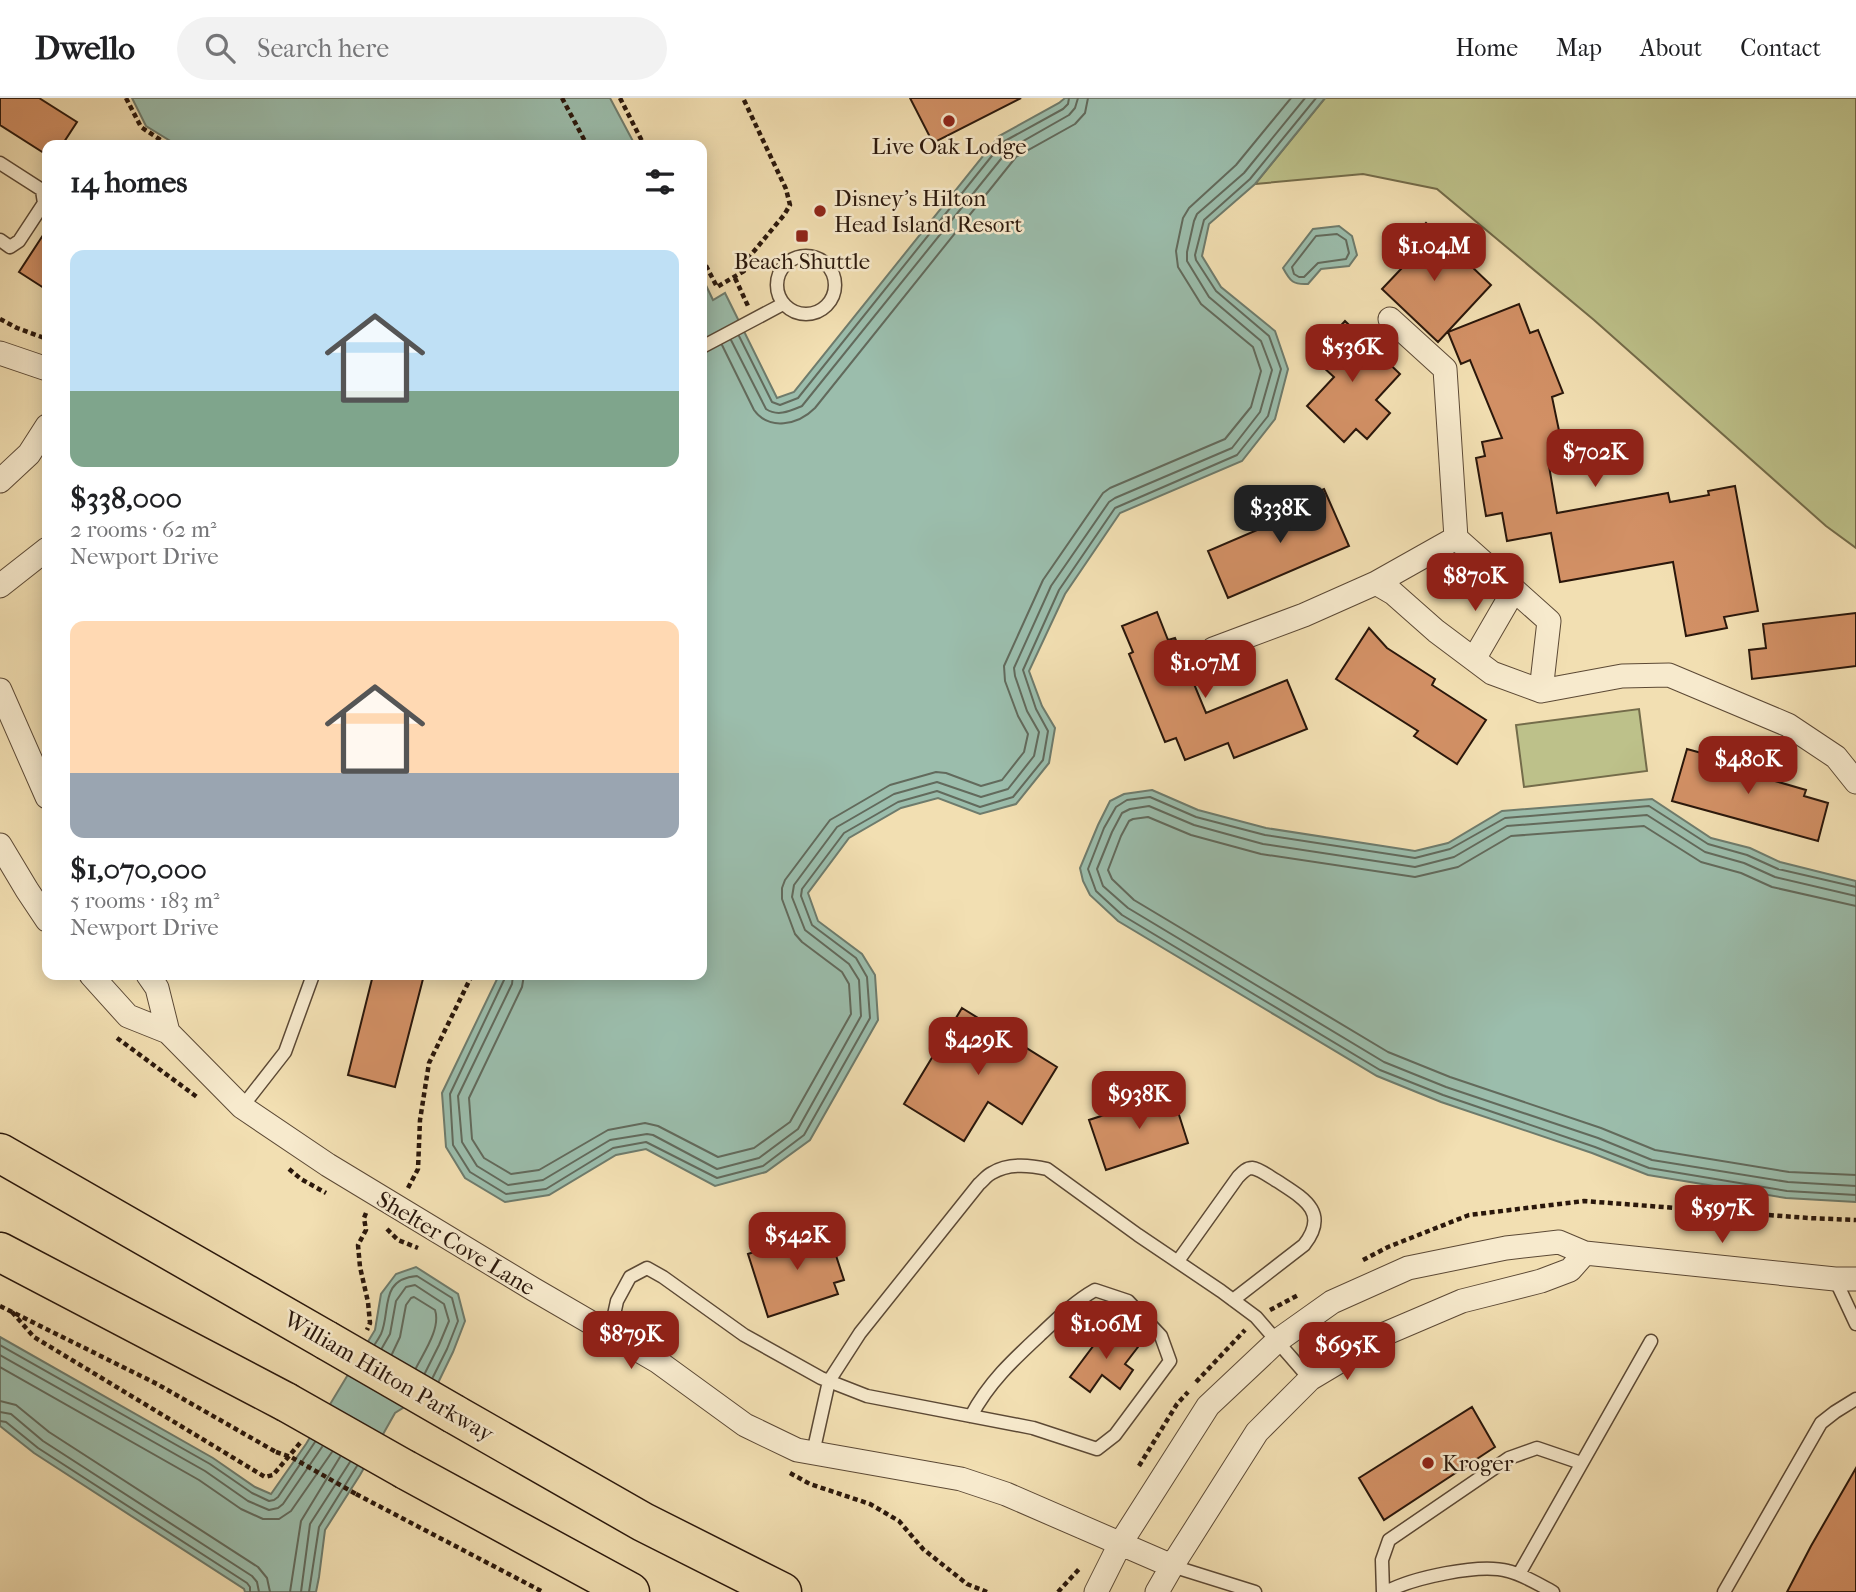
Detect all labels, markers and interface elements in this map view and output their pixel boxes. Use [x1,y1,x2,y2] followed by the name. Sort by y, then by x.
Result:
[177,17,667,80] search box
[35,29,135,68] text: Dwello
[201,29,239,67] icon: search
[257,33,389,64] text: Search here
[1456,34,1518,62] text: Home
[1556,34,1602,62] text: Map
[1640,34,1702,62] text: About
[1740,34,1821,62] text: Contact
[941,113,957,129] marker: Live Oak Lodge
[871,133,1027,160] place label: Live Oak Lodge
[641,163,679,201] icon: filters
[70,165,187,200] text: 14 homes
[834,185,1022,238] place label: Disney's Hilton Head Island Resort
[812,203,828,219] marker: Disney's Hilton Head Island Resort
[1377,223,1491,283] pin: $1.04M
[794,228,810,244] marker: Beach Shuttle
[1398,232,1470,259] text: $1.04M
[734,248,870,275] place label: Beach Shuttle
[312,295,438,421] icon: home
[1303,324,1401,384] pin: $536K
[1321,333,1383,360] text: $536K
[1546,430,1644,489] pin: $702K
[1563,438,1627,465] text: $702K
[70,481,182,516] text: $338,000
[1231,486,1329,545] pin: $338K
[1250,494,1310,521] text: $338K
[70,516,217,543] text: 2 rooms · 62 m²
[70,543,219,570] text: Newport Drive
[1426,554,1524,613] pin: $870K
[1443,562,1507,589] text: $870K
[1148,640,1262,700] pin: $1.07M
[1170,649,1240,676] text: $1.07M
[312,666,438,792] icon: home
[1699,736,1797,796] pin: $480K
[1714,745,1782,772] text: $480K
[70,852,207,887] text: $1,070,000
[70,887,220,914] text: 5 rooms · 183 m²
[70,914,219,941] text: Newport Drive
[929,1018,1027,1077] pin: $429K
[945,1026,1011,1053] text: $429K
[1090,1072,1188,1131] pin: $938K
[1108,1080,1170,1107] text: $938K
[372,1186,540,1301] street label: Shelter Cove Lane
[1673,1186,1771,1245] pin: $597K
[1691,1194,1753,1221] text: $597K
[748,1212,846,1272] pin: $542K
[765,1221,829,1248] text: $542K
[1049,1302,1163,1361] pin: $1.06M
[278,1305,499,1448] street label: William Hilton Parkway
[1070,1310,1142,1337] text: $1.06M
[582,1312,680,1371] pin: $879K
[599,1320,663,1347] text: $879K
[1298,1322,1396,1382] pin: $695K
[1315,1331,1379,1358] text: $695K
[1442,1450,1514,1477] place label: Kroger
[1420,1455,1436,1471] marker: Kroger

